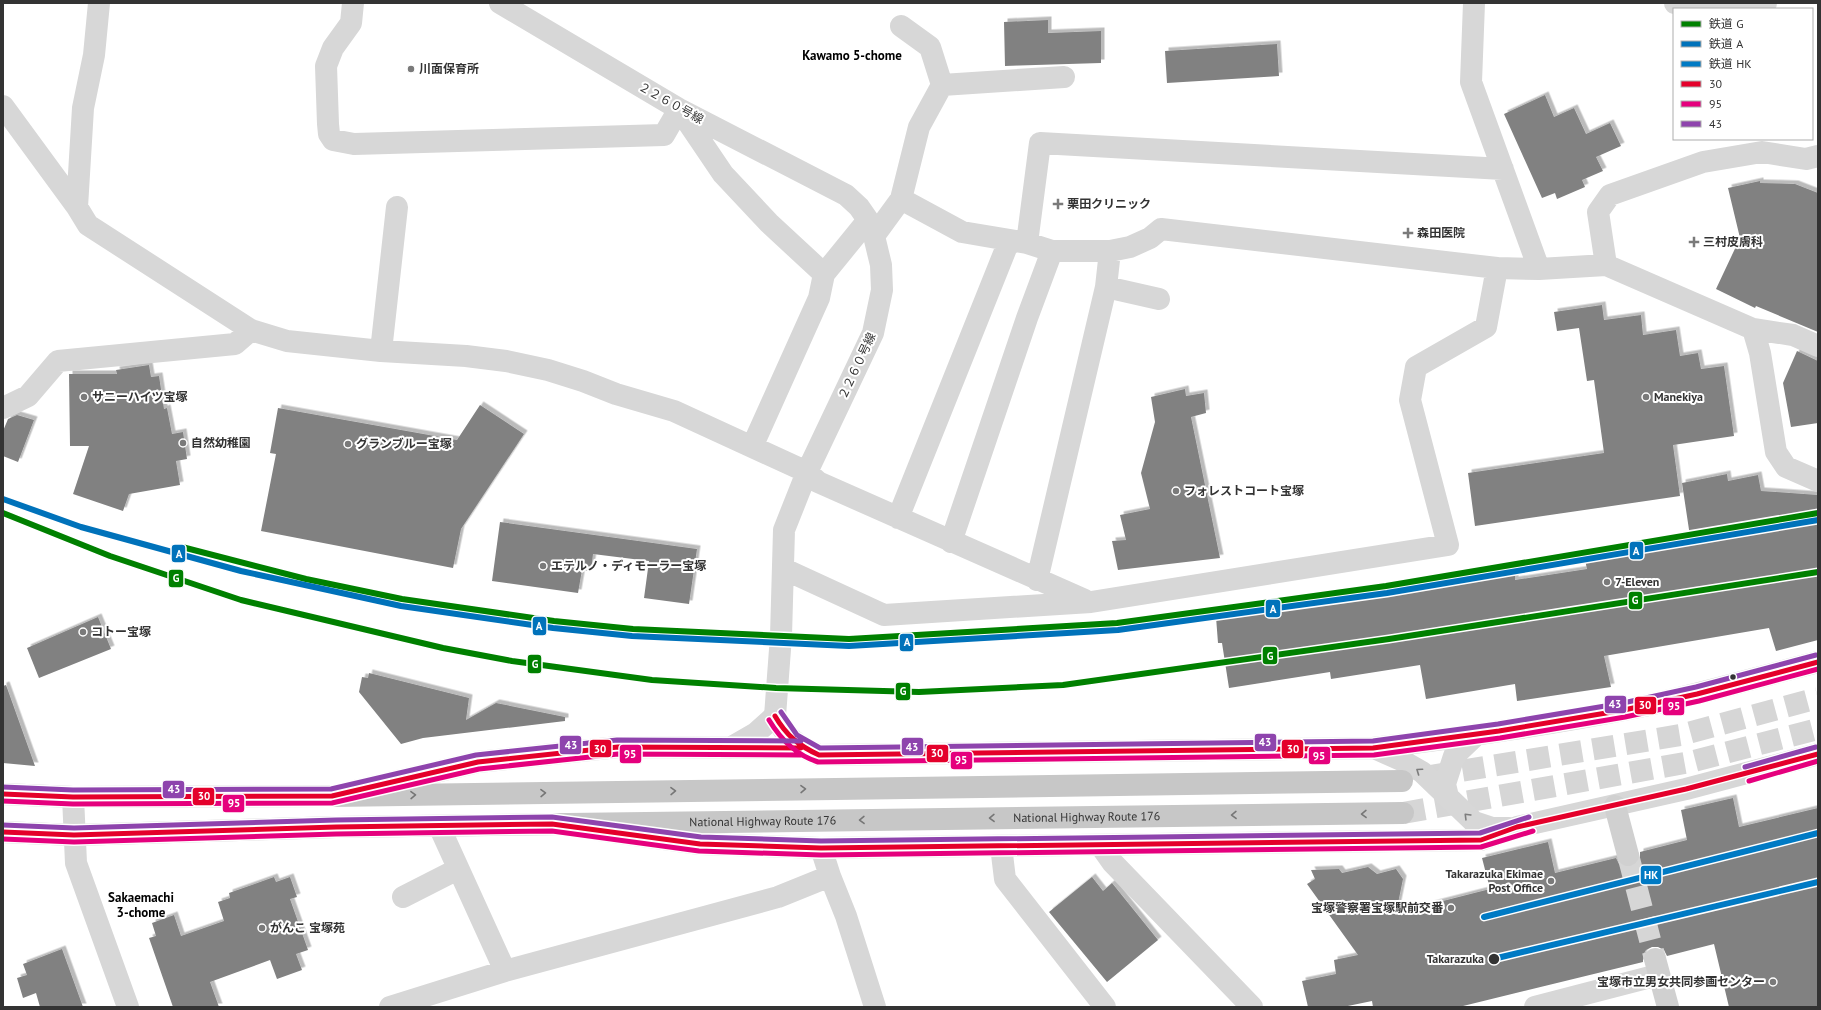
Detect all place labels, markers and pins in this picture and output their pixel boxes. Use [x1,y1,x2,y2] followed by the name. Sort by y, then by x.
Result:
[419,61,479,76] place label: 川面保育所
[406,64,416,74] marker: 川面保育所
[1067,196,1151,211] place label: 栗田クリニック
[1052,198,1064,210] marker: 栗田クリニック
[1417,225,1465,240] place label: 森田医院
[1402,227,1414,239] marker: 森田医院
[1703,234,1763,249] place label: 三村皮膚科
[1688,236,1700,248] marker: 三村皮膚科
[92,389,188,404] place label: サニーハイツ宝塚
[1654,389,1703,404] place label: Manekiya
[79,392,89,402] marker: サニーハイツ宝塚
[1641,392,1651,402] marker: Manekiya
[191,435,251,450] place label: 自然幼稚園
[356,436,452,451] place label: グランブルー宝塚
[178,438,188,448] marker: 自然幼稚園
[343,439,353,449] marker: グランブルー宝塚
[1184,483,1304,498] place label: フォレストコート宝塚
[1171,486,1181,496] marker: フォレストコート宝塚
[551,558,706,573] place label: エテルノ・ディモーラー宝塚
[538,561,548,571] marker: エテルノ・ディモーラー宝塚
[1615,574,1659,589] place label: 7-Eleven
[1602,577,1612,587] marker: 7-Eleven
[91,624,151,639] place label: コトー宝塚
[78,627,88,637] marker: コトー宝塚
[1728,672,1738,682] unlabelled marker
[1446,866,1543,895] place label: Takarazuka Ekimae Post Office
[1546,876,1556,886] marker: Takarazuka Ekimae Post Office
[1311,900,1444,915] place label: 宝塚警察署宝塚駅前交番
[1446,903,1456,913] marker: 宝塚警察署宝塚駅前交番
[270,920,345,935] place label: がんこ 宝塚苑
[257,923,267,933] marker: がんこ 宝塚苑
[1427,951,1484,966] place label: Takarazuka
[1487,952,1501,966] marker: Takarazuka
[1597,974,1765,989] place label: 宝塚市立男女共同参画センター
[1768,977,1778,987] marker: 宝塚市立男女共同参画センター

